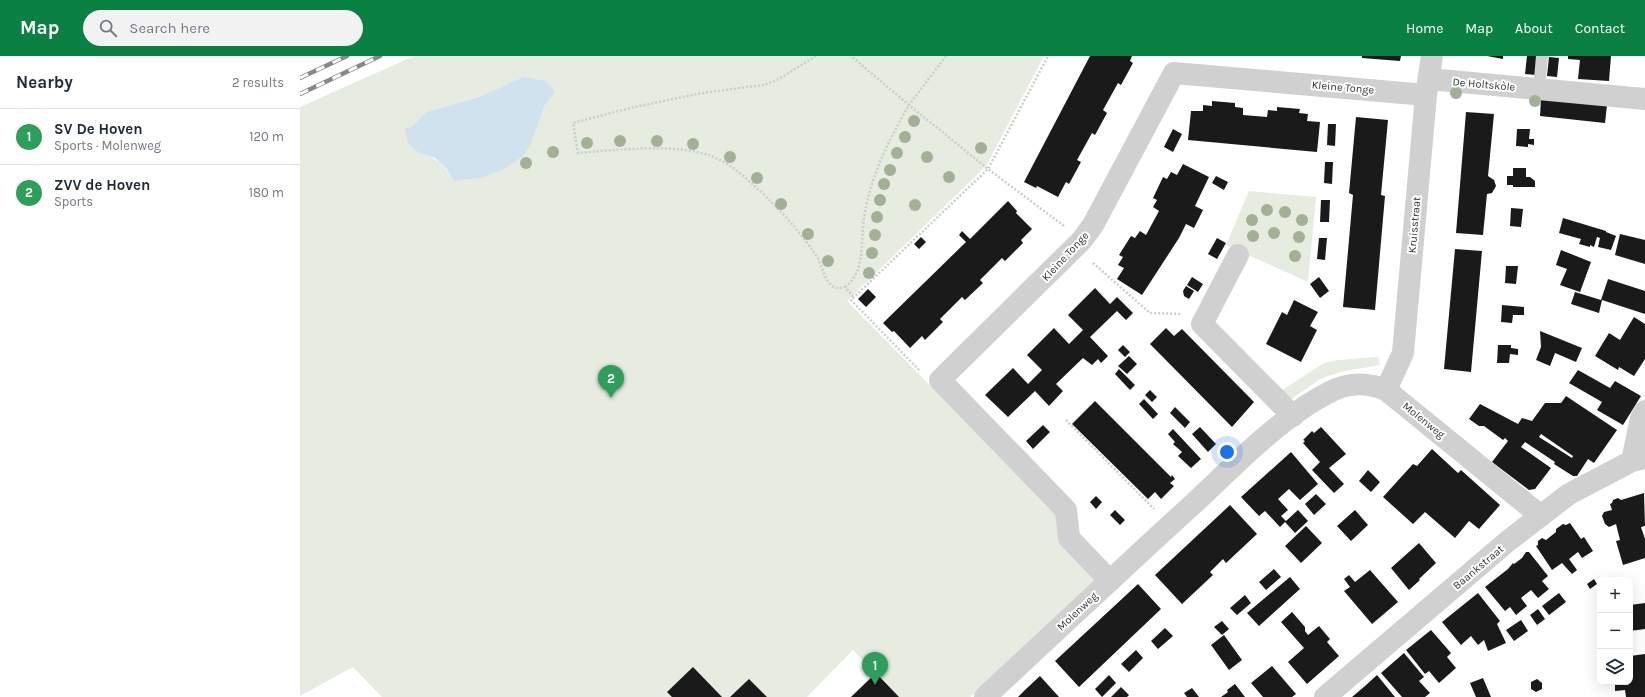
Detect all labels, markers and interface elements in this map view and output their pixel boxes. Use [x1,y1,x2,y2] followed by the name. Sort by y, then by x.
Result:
[83,10,363,46] search box
[20,17,59,39] text: Map
[97,17,119,39] icon: search
[129,19,210,37] text: Search here
[1406,20,1443,37] text: Home
[1465,20,1493,37] text: Map
[1515,20,1553,37] text: About
[1575,20,1625,37] text: Contact
[16,72,73,92] text: Nearby
[232,75,284,90] text: 2 results
[1452,75,1516,94] street label: De Holtskòle
[1311,78,1375,97] street label: Kleine Tonge
[54,120,143,138] text: SV De Hoven
[27,129,31,144] text: 1
[249,129,284,144] text: 120 m
[54,138,161,153] text: Sports · Molenweg
[54,176,150,194] text: ZVV de Hoven
[25,185,33,200] text: 2
[249,185,284,200] text: 180 m
[54,194,93,209] text: Sports
[1406,196,1423,254] street label: Kruisstraat
[1039,229,1092,284] street label: Kleine Tonge
[598,365,624,398] pin: 2
[1400,399,1448,442] street label: Molenweg
[1217,442,1237,462] your location
[1450,542,1506,592] street label: Baankstraat
[1597,577,1633,685] map controls
[1597,577,1633,613] button: +
[1054,589,1101,633] street label: Molenweg
[1597,613,1633,649] button: −
[1597,649,1633,685] button: layers
[862,652,888,685] pin: 1

